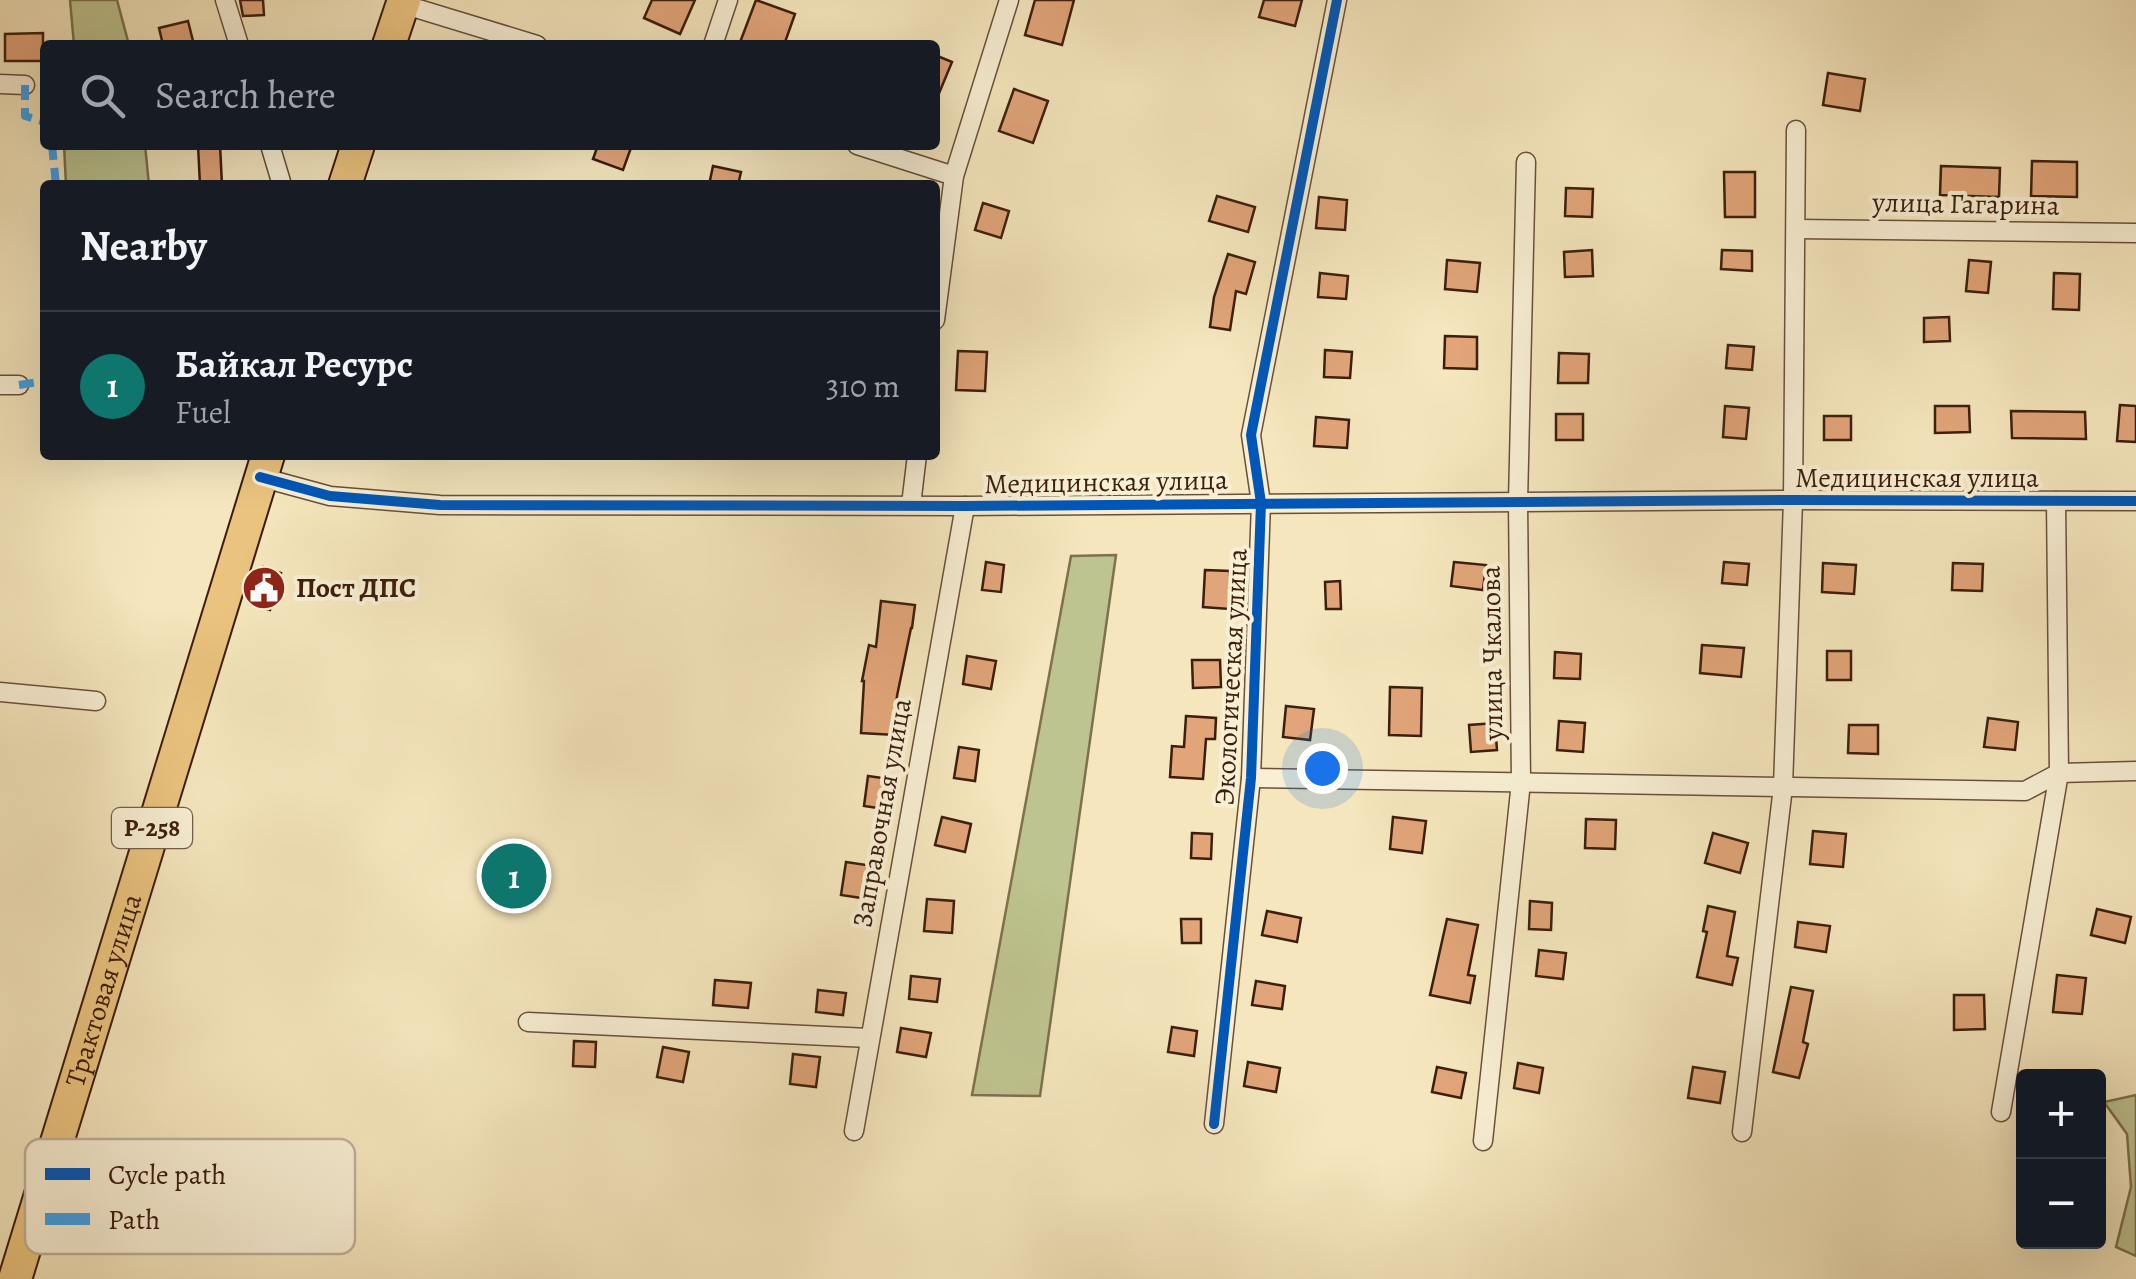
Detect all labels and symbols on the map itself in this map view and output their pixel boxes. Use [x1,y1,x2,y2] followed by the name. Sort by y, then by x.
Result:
[1871,183,2060,225] street label: улица Гагарина
[1795,459,2039,497] street label: Медицинская улица
[984,461,1228,503] street label: Медицинская улица
[1205,547,1257,806] street label: Экологическая улица
[241,565,287,611] public building icon: Пост ДПС
[1471,565,1513,742] street label: улица Чкалова
[296,569,416,607] place label: Пост ДПС
[843,695,921,930] street label: Заправочная улица
[1297,743,1348,794] your location
[112,808,192,848] road number: Р-258
[482,838,546,914] pin: 1
[56,889,151,1092] street label: Трактовая улица
[25,1139,355,1254] legend
[108,1156,226,1194] text: Cycle path
[108,1201,160,1239] text: Path

